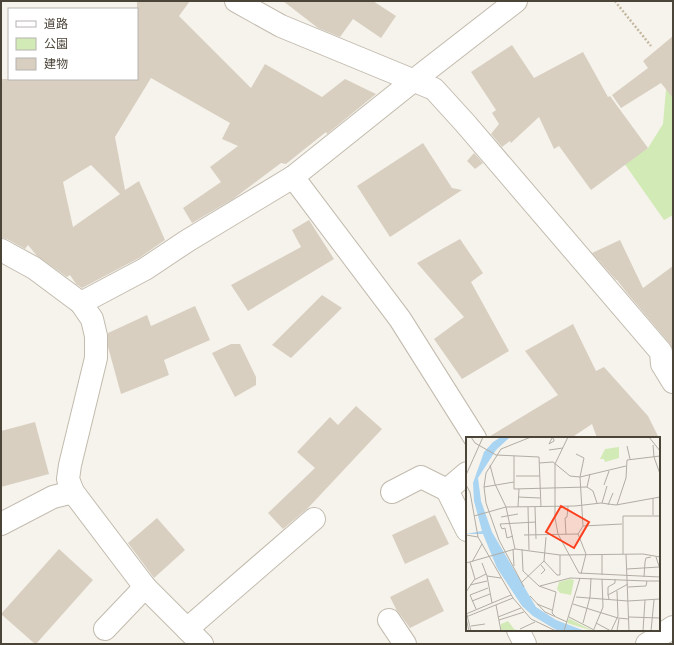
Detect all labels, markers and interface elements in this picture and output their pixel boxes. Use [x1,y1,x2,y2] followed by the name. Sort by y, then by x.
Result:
[8,8,138,80] legend
[44,17,68,31] text: 道路
[44,37,68,51] text: 公園
[44,57,68,71] text: 建物
[466,437,660,631] inset map

